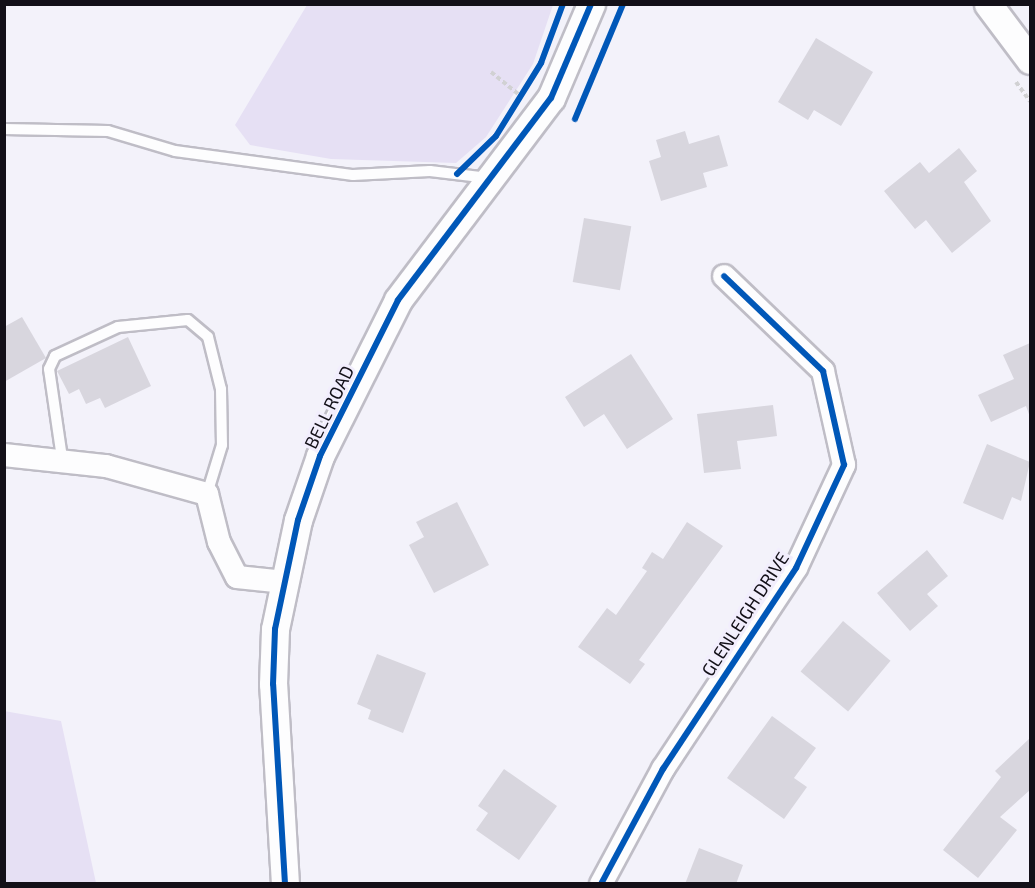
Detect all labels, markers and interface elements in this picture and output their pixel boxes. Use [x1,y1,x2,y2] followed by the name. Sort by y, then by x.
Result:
[300,362,358,452] street label: BELL ROAD
[697,548,793,680] street label: GLENLEIGH DRIVE

